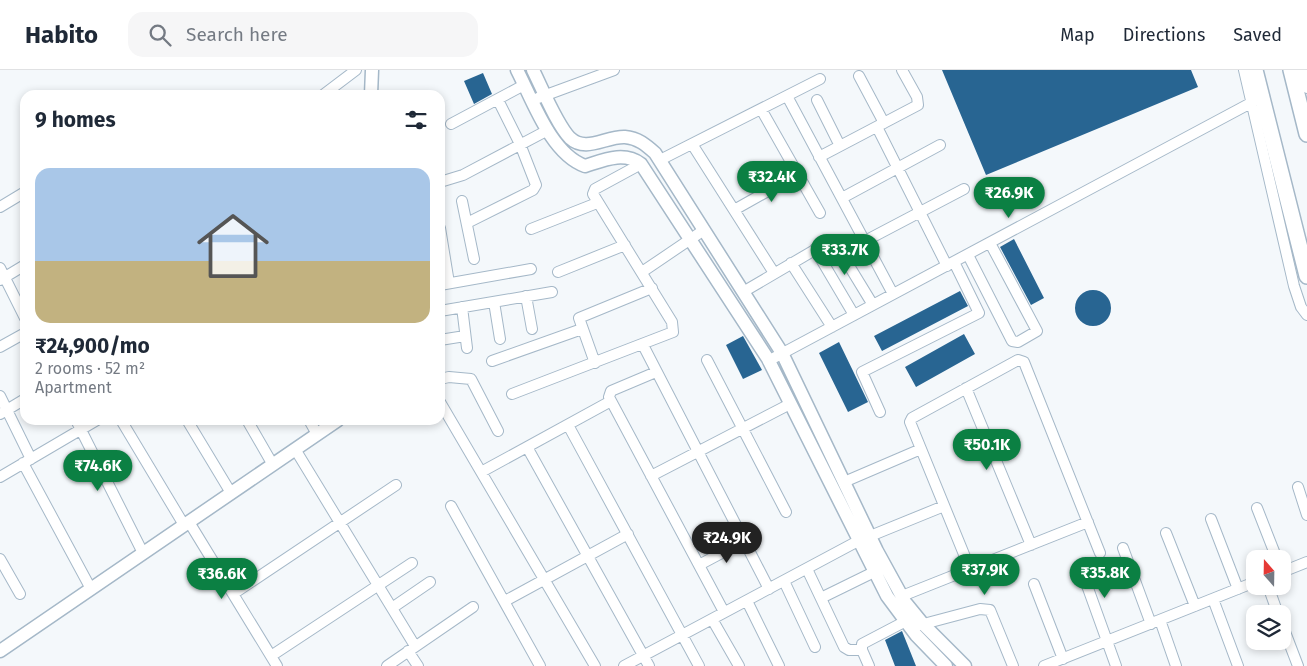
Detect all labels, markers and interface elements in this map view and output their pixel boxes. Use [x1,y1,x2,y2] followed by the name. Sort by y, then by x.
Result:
[128,12,478,57] search box
[25,21,98,49] text: Habito
[146,21,174,49] icon: search
[186,23,288,46] text: Search here
[1060,24,1095,46] text: Map
[1123,24,1205,46] text: Directions
[1233,24,1282,46] text: Saved
[402,106,430,134] icon: filters
[35,107,116,133] text: 9 homes
[731,160,813,203] pin: ₹32.4K
[748,167,796,186] text: ₹32.4K
[968,176,1050,219] pin: ₹26.9K
[985,183,1033,202] text: ₹26.9K
[188,201,278,291] icon: home
[804,234,886,276] pin: ₹33.7K
[822,240,868,259] text: ₹33.7K
[35,333,150,359] text: ₹24,900/mo
[35,359,145,378] text: 2 rooms · 52 m²
[35,378,112,397] text: Apartment
[946,428,1028,471] pin: ₹50.1K
[964,435,1010,454] text: ₹50.1K
[57,450,139,492] pin: ₹74.6K
[74,456,122,475] text: ₹74.6K
[686,522,768,564] pin: ₹24.9K
[703,528,751,547] text: ₹24.9K
[1246,550,1291,595] north arrow
[1246,550,1291,650] map controls
[944,554,1026,596] pin: ₹37.9K
[1064,556,1146,599] pin: ₹35.8K
[181,558,263,600] pin: ₹36.6K
[962,560,1008,579] text: ₹37.9K
[1081,563,1129,582] text: ₹35.8K
[198,564,246,583] text: ₹36.6K
[1246,605,1291,650] button: layers

